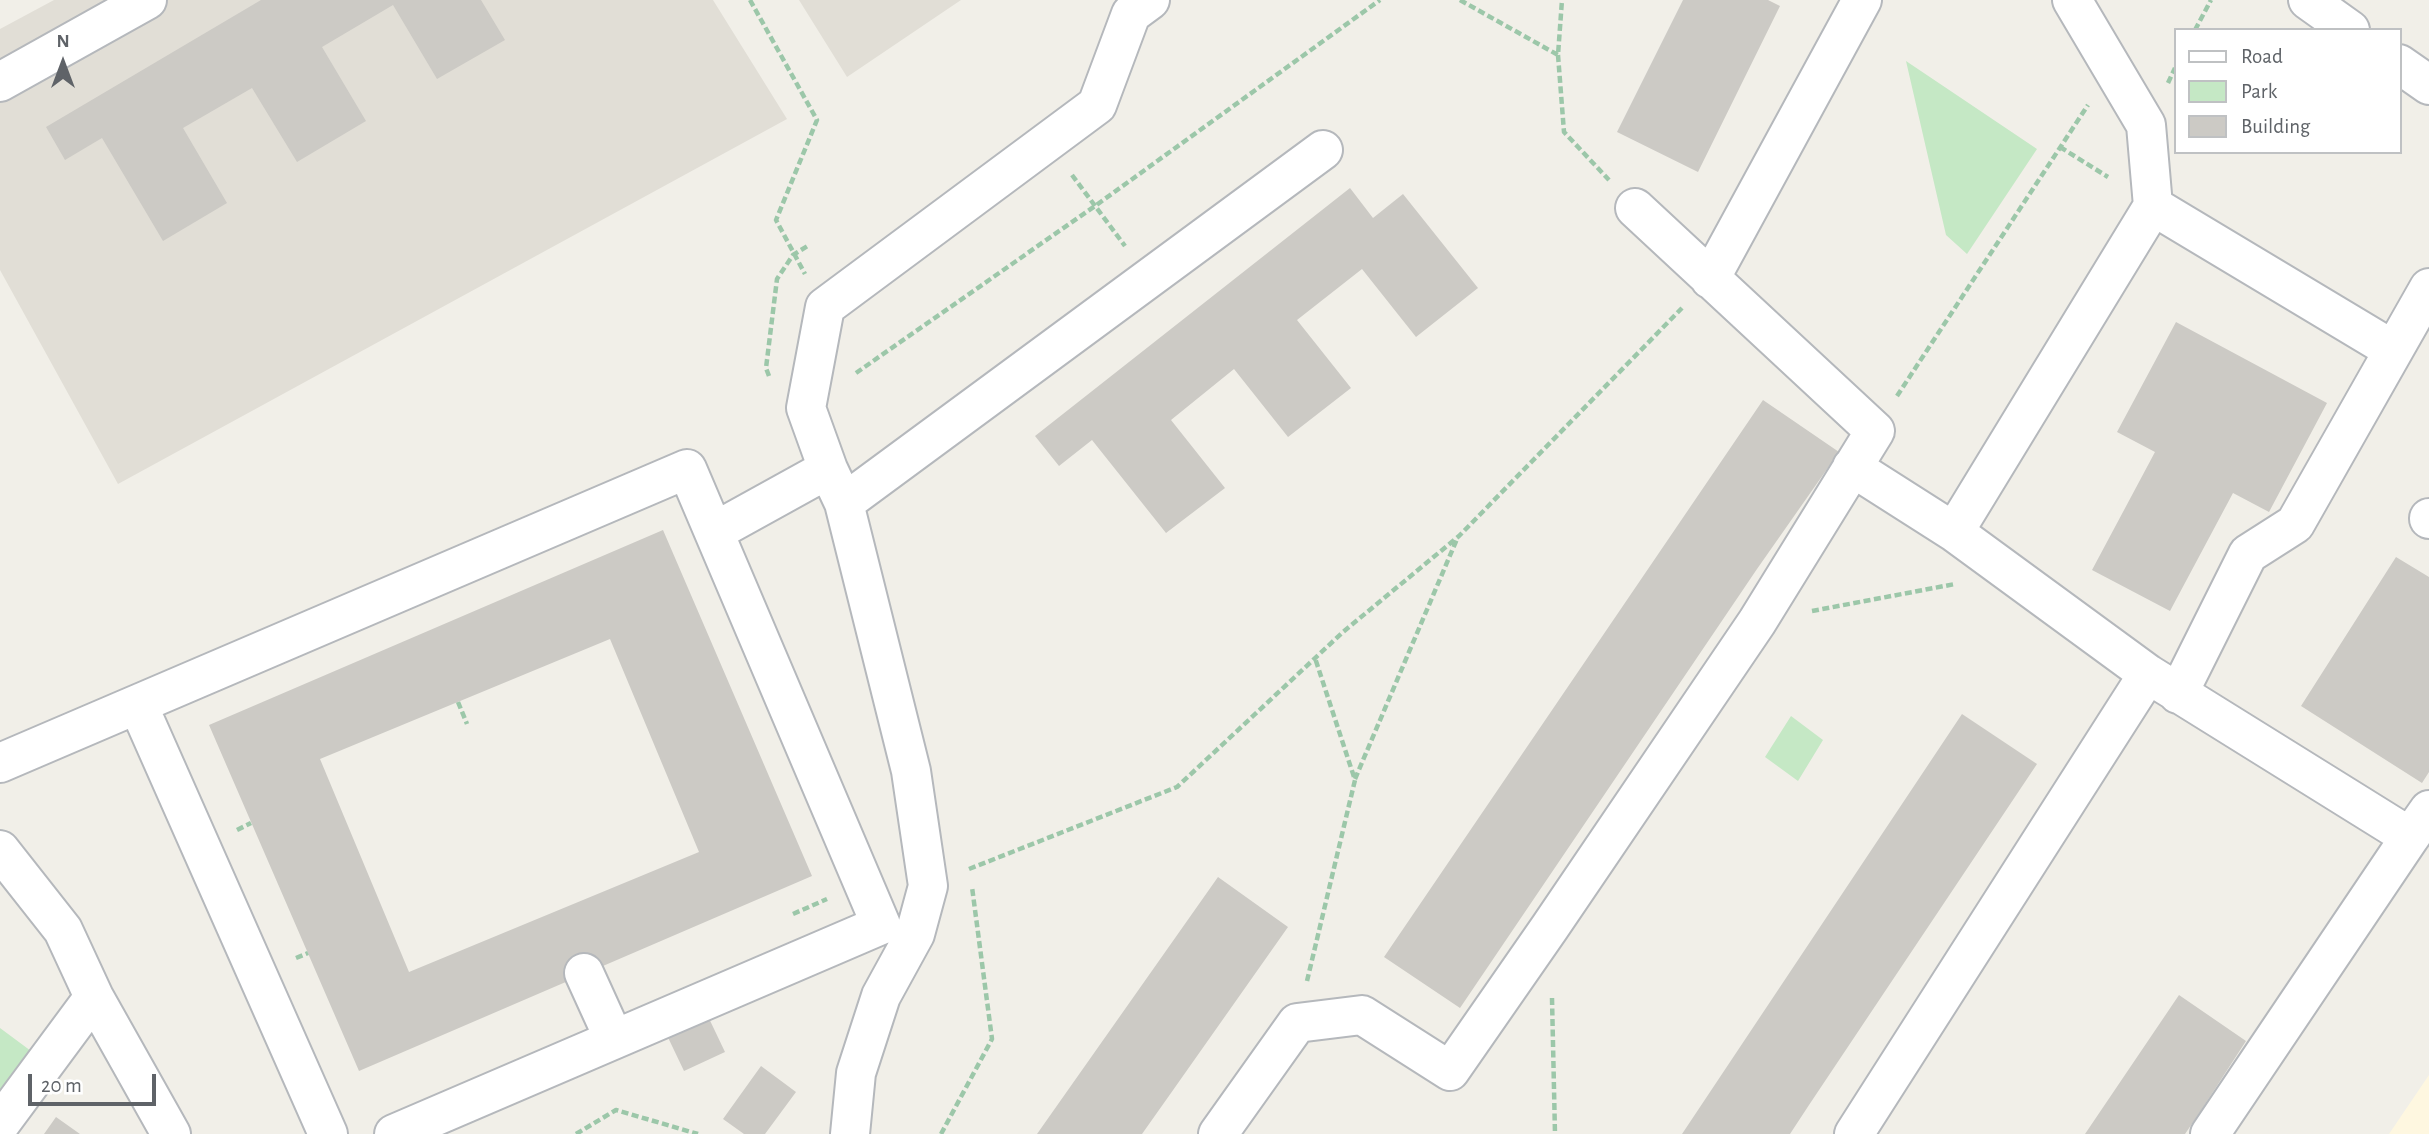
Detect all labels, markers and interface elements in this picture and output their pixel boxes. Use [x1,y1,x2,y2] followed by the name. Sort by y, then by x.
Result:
[28,28,98,98] north arrow
[2174,28,2401,154] legend
[56,32,70,51] text: N
[2241,46,2283,67] text: Road
[2241,81,2277,102] text: Park
[2241,116,2310,137] text: Building
[32,1060,159,1104] scale bar
[41,1075,82,1096] text: 20 m

